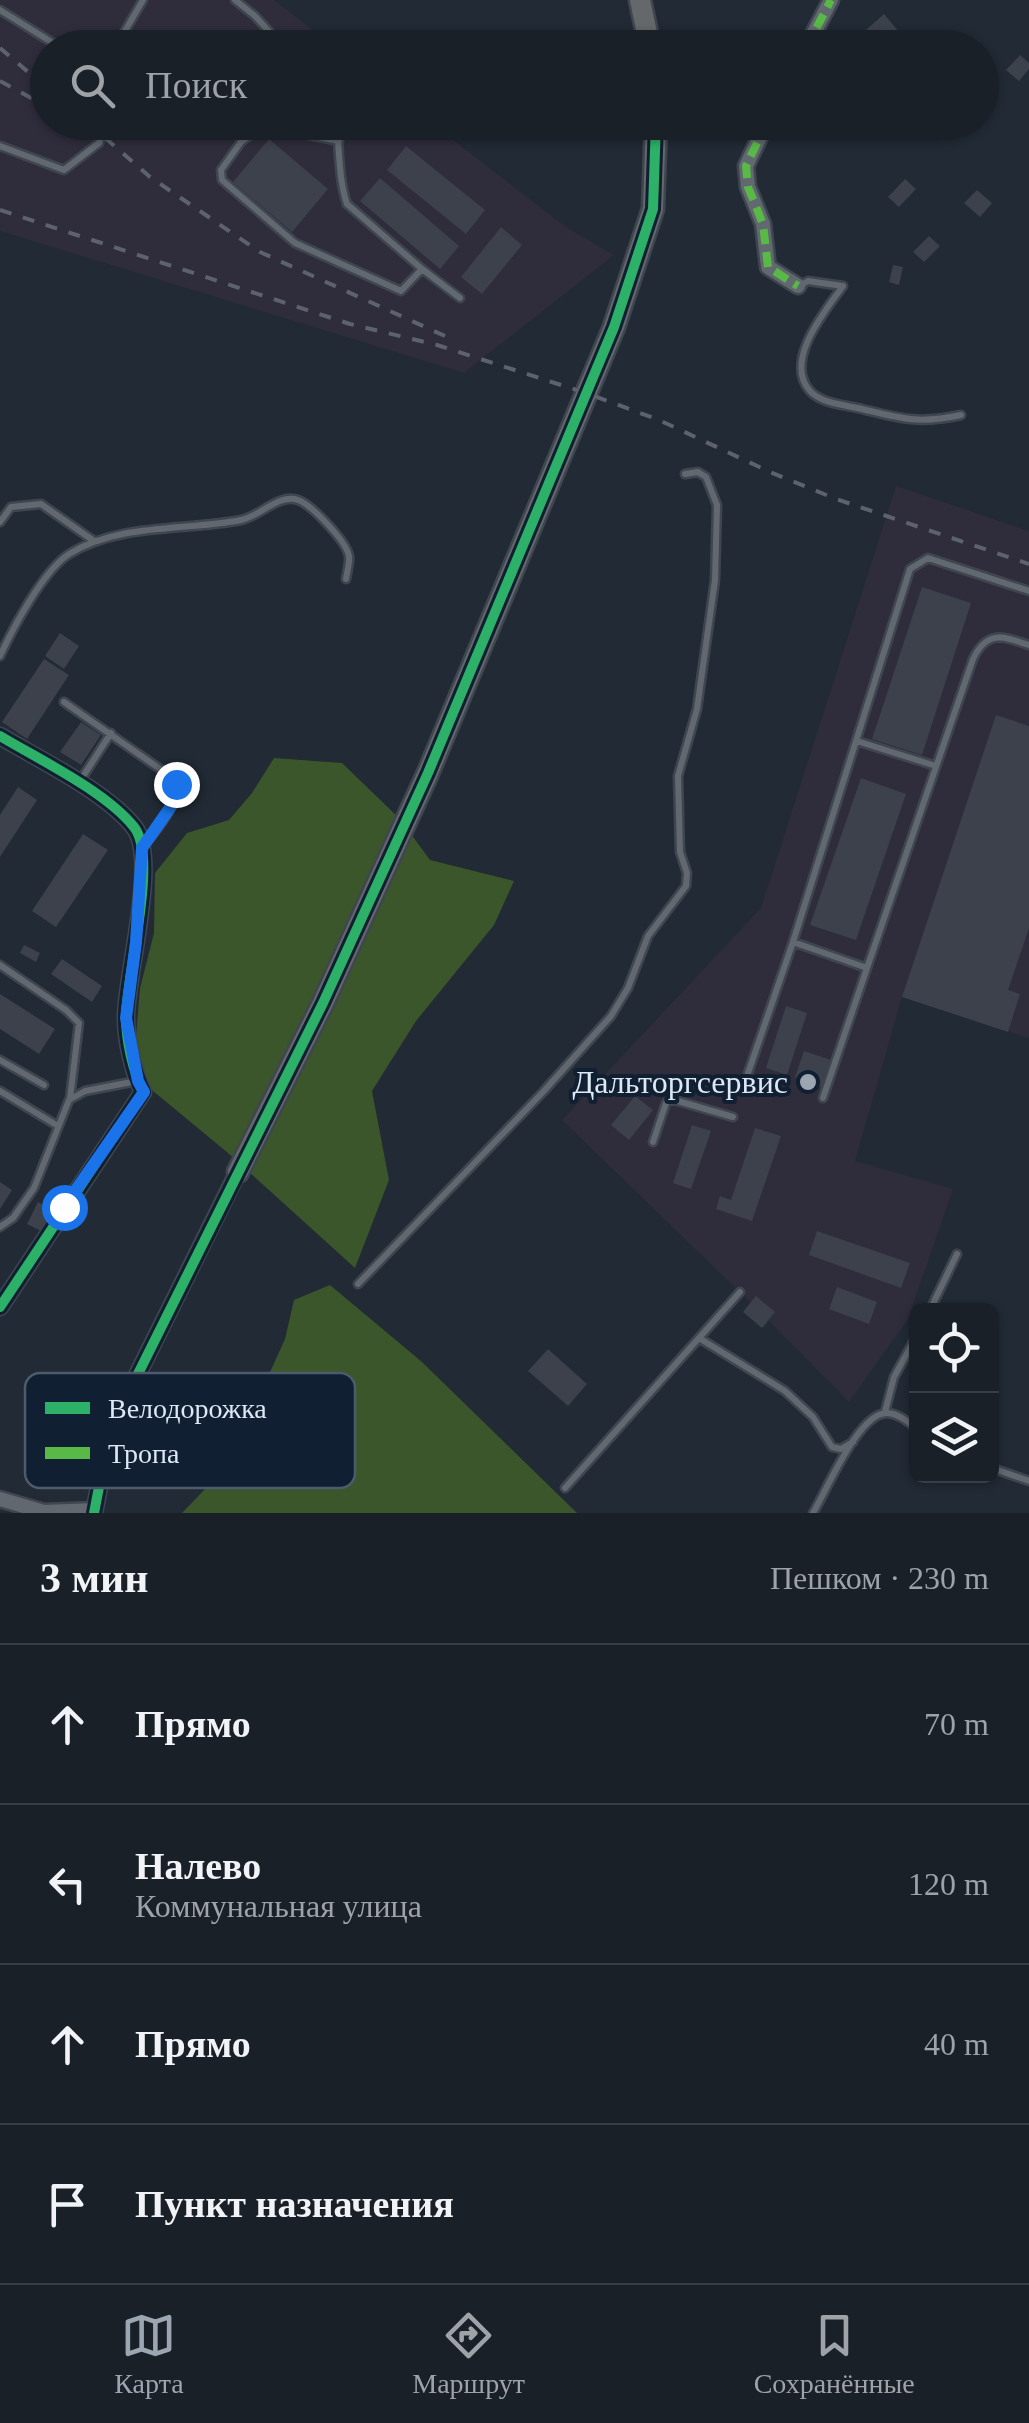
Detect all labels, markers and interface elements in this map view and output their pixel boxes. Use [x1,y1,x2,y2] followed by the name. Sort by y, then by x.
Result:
[30,30,999,140] search box
[65,58,120,113] icon: search
[145,64,247,106] text: Поиск
[154,762,200,808] route end
[572,1064,788,1100] place label: Дальторгсервис
[797,1071,819,1093] marker: Дальторгсервис
[42,1185,88,1231] route start
[909,1303,999,1483] map controls
[909,1303,999,1393] button: locate
[25,1373,355,1488] legend
[108,1393,267,1424] text: Велодорожка
[909,1393,999,1483] button: layers
[108,1438,180,1469] text: Тропа
[40,1555,149,1601] text: 3 мин
[770,1560,989,1596] text: Пешком · 230 m
[40,1697,95,1752] icon: ahead
[135,1703,251,1745] text: Прямо
[924,1706,989,1742] text: 70 m
[135,1845,261,1887] text: Налево
[40,1857,95,1912] icon: left
[908,1866,989,1902] text: 120 m
[135,1888,422,1924] text: Коммунальная улица
[40,2017,95,2072] icon: ahead
[135,2023,251,2065] text: Прямо
[924,2026,989,2062] text: 40 m
[40,2177,95,2232] icon: arrive
[135,2183,454,2225] text: Пункт назначения
[114,2308,184,2400] tab: Карта
[412,2308,525,2400] tab: Маршрут
[754,2308,915,2400] tab: Сохранённые

